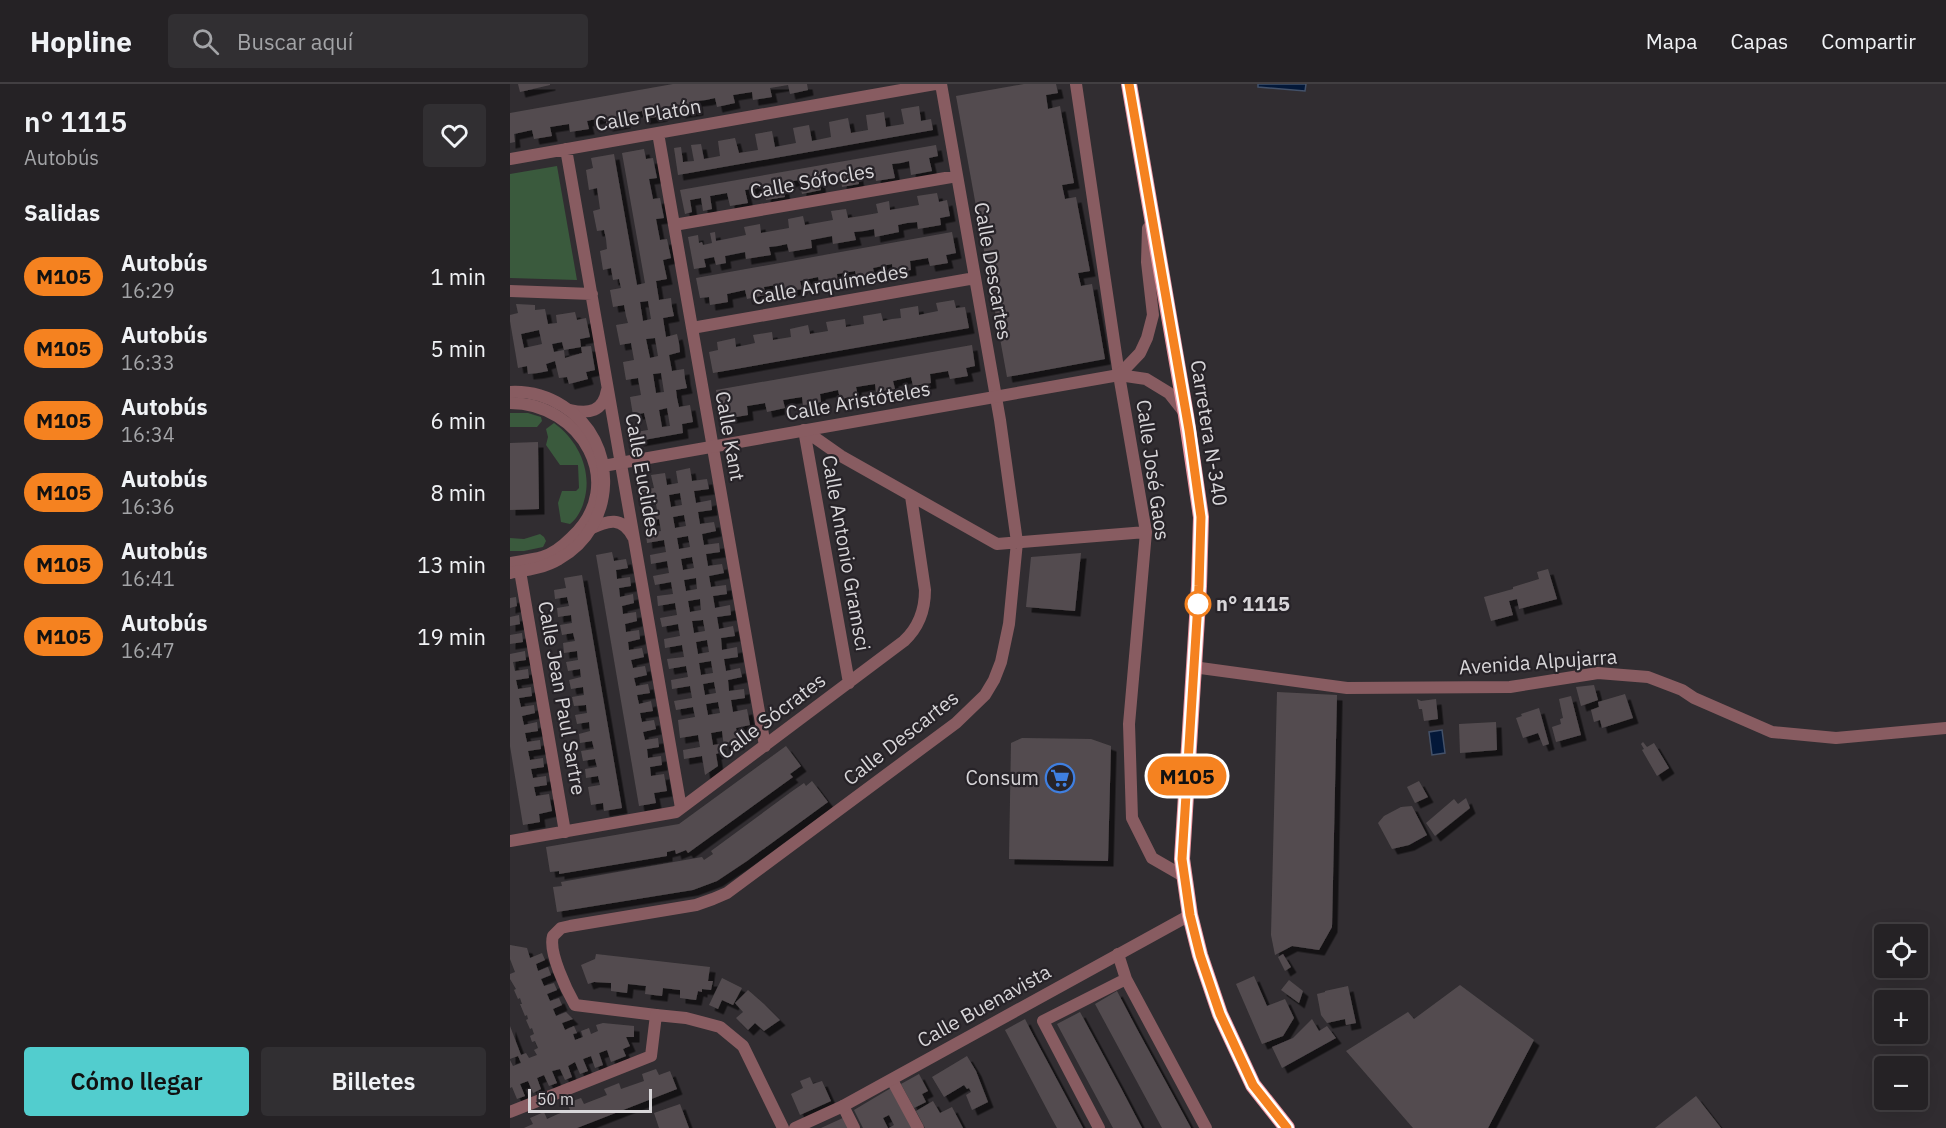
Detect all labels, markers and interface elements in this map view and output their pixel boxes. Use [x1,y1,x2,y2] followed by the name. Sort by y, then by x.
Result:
[168,14,588,68] search box
[30,23,132,60] text: Hopline
[189,25,222,58] icon: search
[237,27,353,56] text: Buscar aquí
[1646,27,1697,55] text: Mapa
[1730,27,1788,55] text: Capas
[1821,27,1916,55] text: Compartir
[593,92,703,137] street label: Calle Platón
[24,103,127,140] text: n° 1115
[423,104,486,167] button: heart
[24,144,99,171] text: Autobús
[747,156,876,205] street label: Calle Sófocles
[24,198,100,227] text: Salidas
[968,200,1019,342] street label: Calle Descartes
[121,248,208,277] text: Autobús
[750,256,910,311] street label: Calle Arquímedes
[36,262,91,290] text: M105
[430,262,486,291] text: 1 min
[121,277,175,304] text: 16:29
[121,320,208,349] text: Autobús
[36,334,91,362] text: M105
[430,334,486,363] text: 5 min
[121,349,175,376] text: 16:33
[1185,358,1234,508] street label: Carretera N-340
[783,374,932,427] street label: Calle Aristóteles
[709,389,752,483] street label: Calle Kant
[121,392,208,421] text: Autobús
[1130,398,1177,542] street label: Calle José Gaos
[36,406,91,434] text: M105
[430,406,486,435] text: 6 min
[619,411,668,539] street label: Calle Euclides
[121,421,175,448] text: 16:34
[816,453,877,653] street label: Calle Antonio Gramsci
[121,464,208,493] text: Autobús
[36,478,91,506] text: M105
[430,478,486,507] text: 8 min
[121,493,175,520] text: 16:36
[121,536,208,565] text: Autobús
[36,550,91,578] text: M105
[417,550,486,579] text: 13 min
[121,565,175,592] text: 16:41
[1216,590,1290,617] place label: n° 1115
[1185,591,1211,617] marker: n° 1115
[532,599,593,797] street label: Calle Jean Paul Sartre
[121,608,208,637] text: Autobús
[36,622,91,650] text: M105
[417,622,486,651] text: 19 min
[121,637,175,664] text: 16:47
[1458,642,1618,681] street label: Avenida Alpujarra
[712,666,831,765] street label: Calle Sócrates
[837,684,964,791] street label: Calle Descartes
[1145,756,1229,796] line badge: M105
[1044,762,1076,794] supermarket icon: Consum
[1160,762,1215,790] text: M105
[965,764,1039,791] place label: Consum
[1874,924,1928,1110] map controls
[1874,924,1928,978] button: locate
[912,957,1056,1053] street label: Calle Buenavista
[1874,990,1928,1044] button: +
[24,1047,249,1116] button: Cómo llegar
[261,1047,486,1116] button: Billetes
[1874,1056,1928,1110] button: −
[528,1086,652,1114] scale bar
[537,1089,574,1109] text: 50 m

